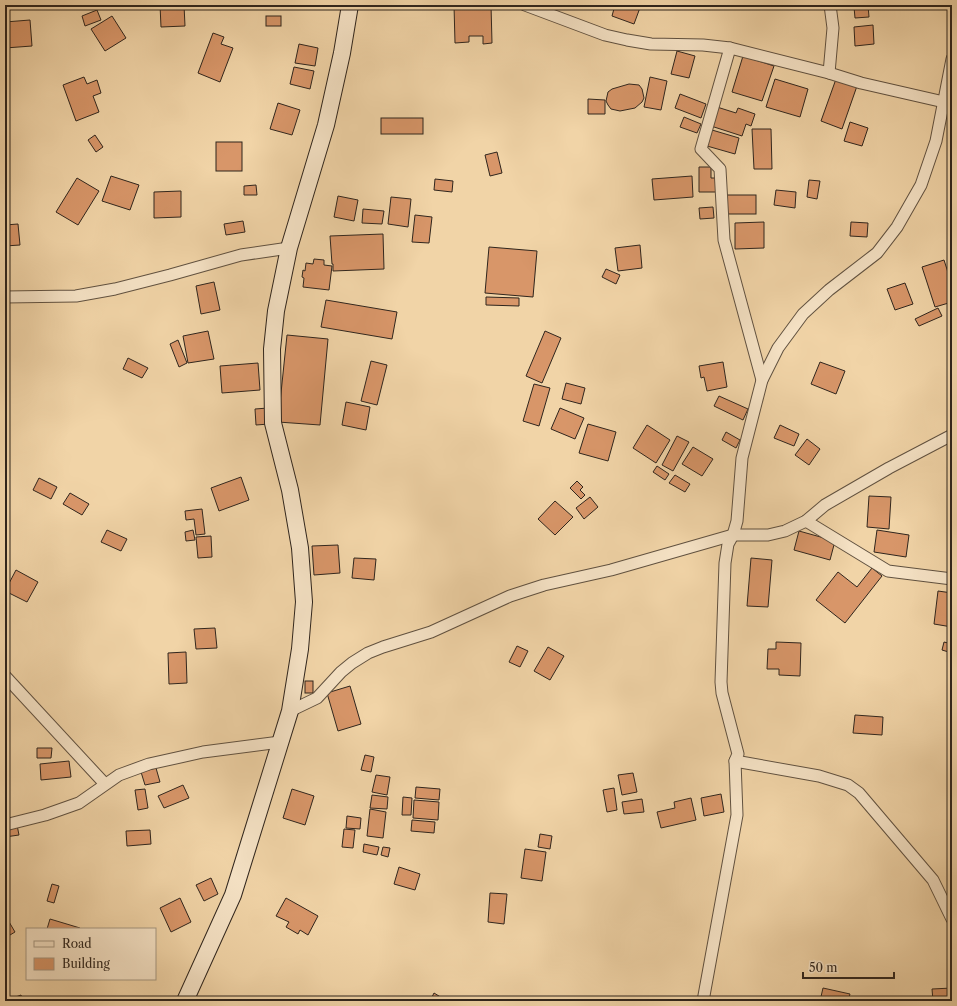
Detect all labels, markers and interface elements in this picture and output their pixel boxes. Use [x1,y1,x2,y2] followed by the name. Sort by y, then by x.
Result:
[26,928,156,980] legend
[62,936,92,951] text: Road
[803,954,894,980] scale bar
[62,956,110,971] text: Building
[809,960,838,975] text: 50 m

